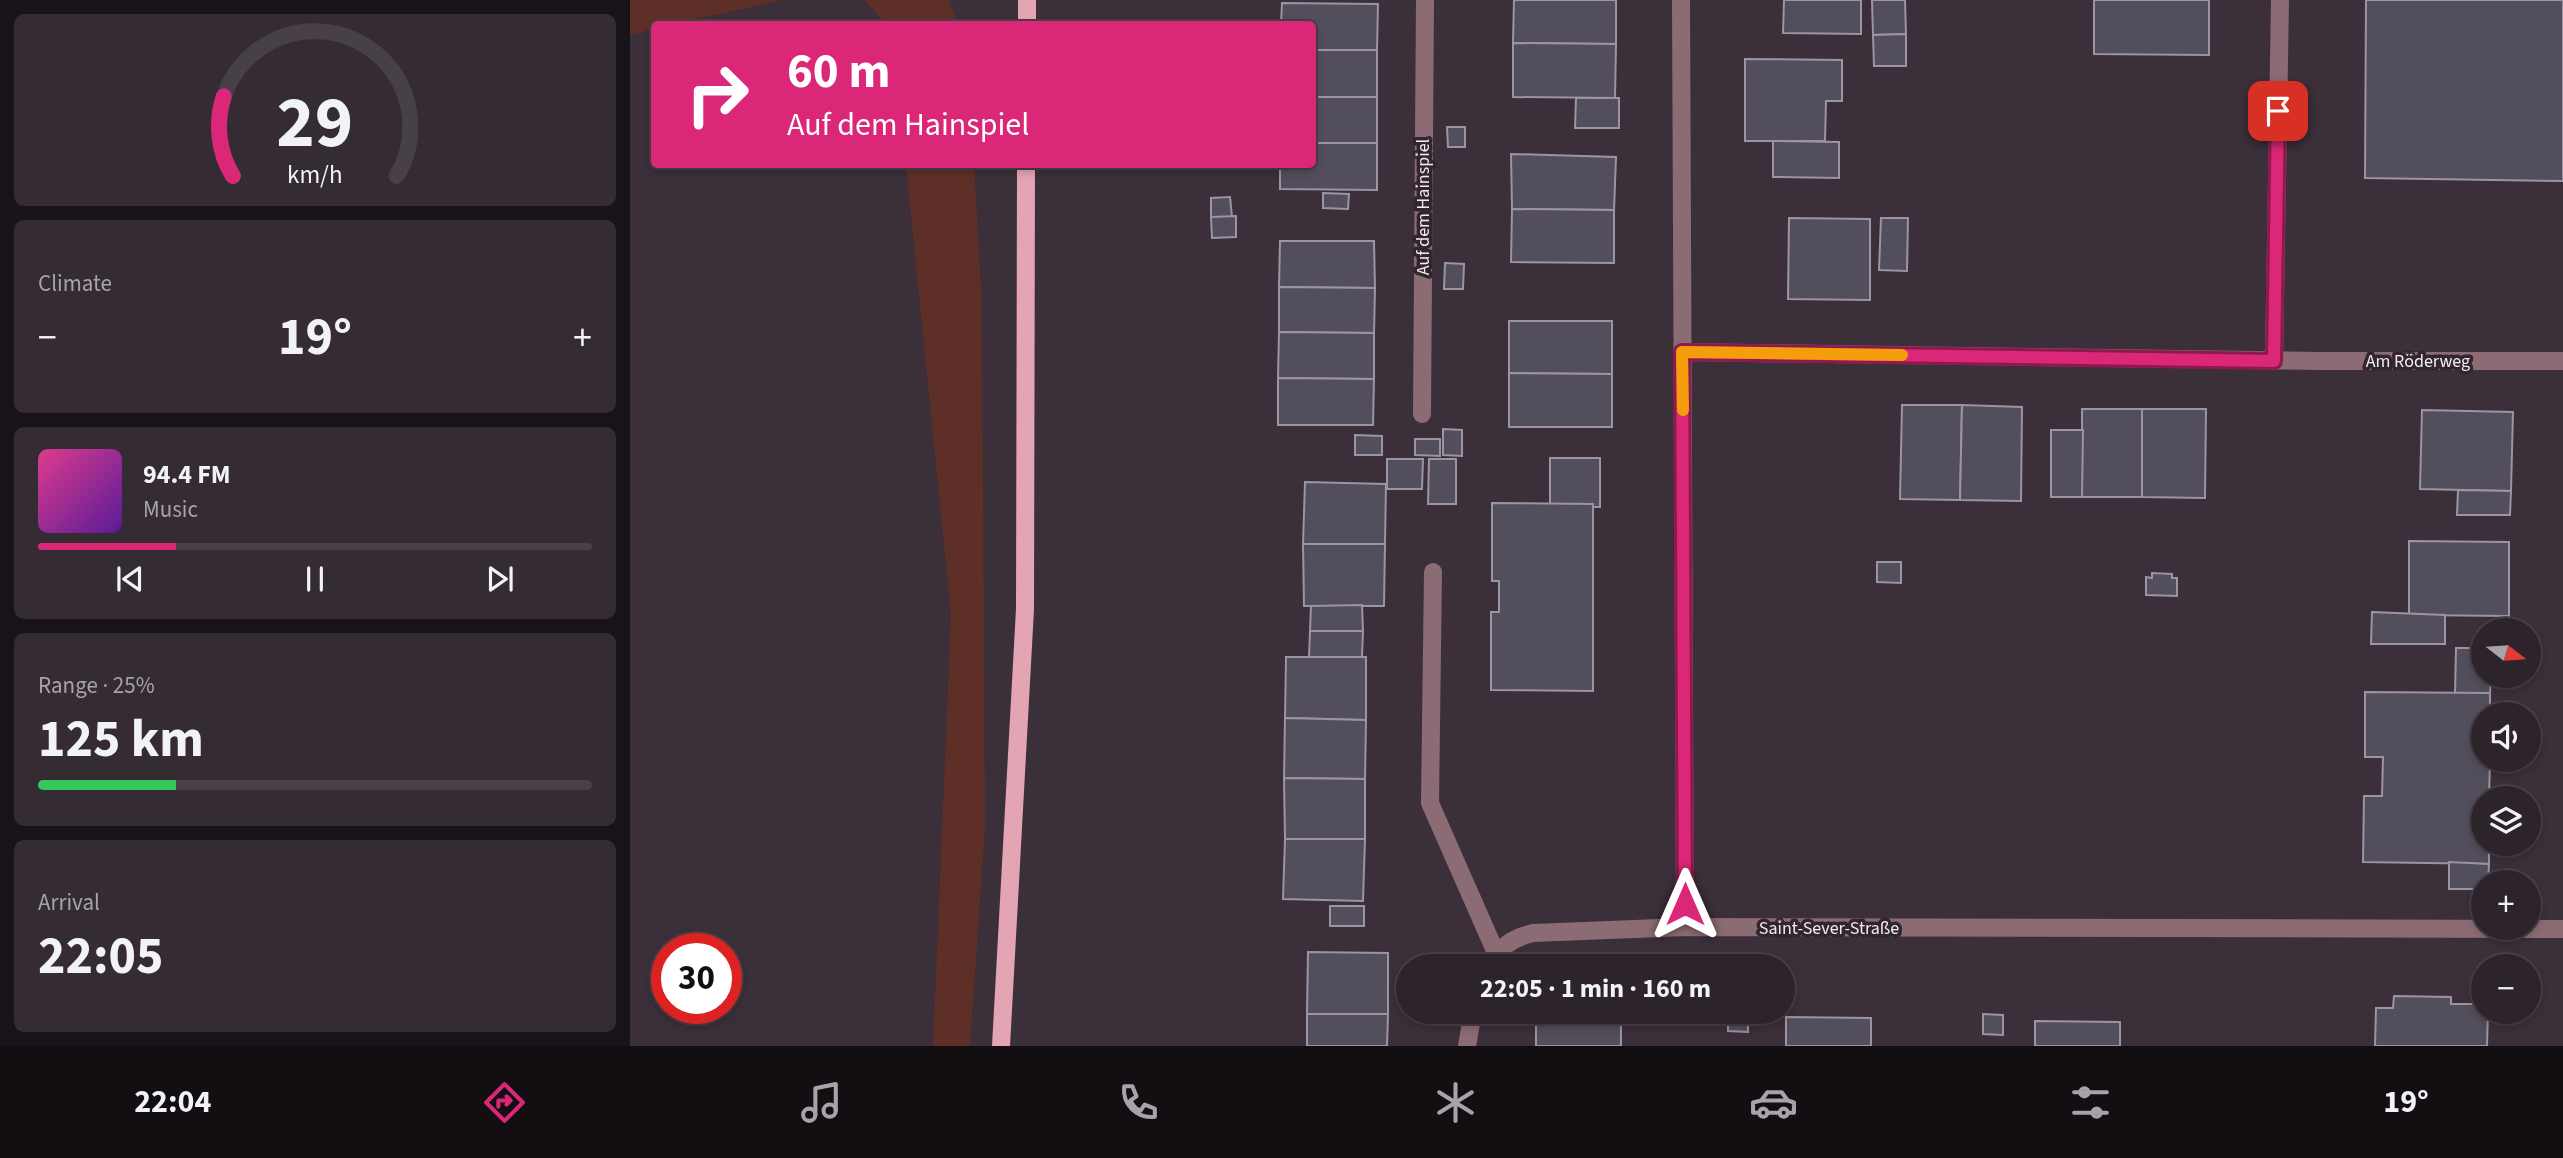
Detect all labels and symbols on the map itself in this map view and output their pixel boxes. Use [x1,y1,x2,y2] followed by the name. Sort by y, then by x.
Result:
[2248,81,2308,141] pin
[1411,139,1436,275] street label: Auf dem Hainspiel
[2366,349,2470,374] street label: Am Röderweg
[2471,618,2541,688] north arrow
[1648,867,1722,941] position arrow
[1759,916,1899,941] street label: Saint-Sever-Straße
[651,933,742,1024] speed limit sign: 30

